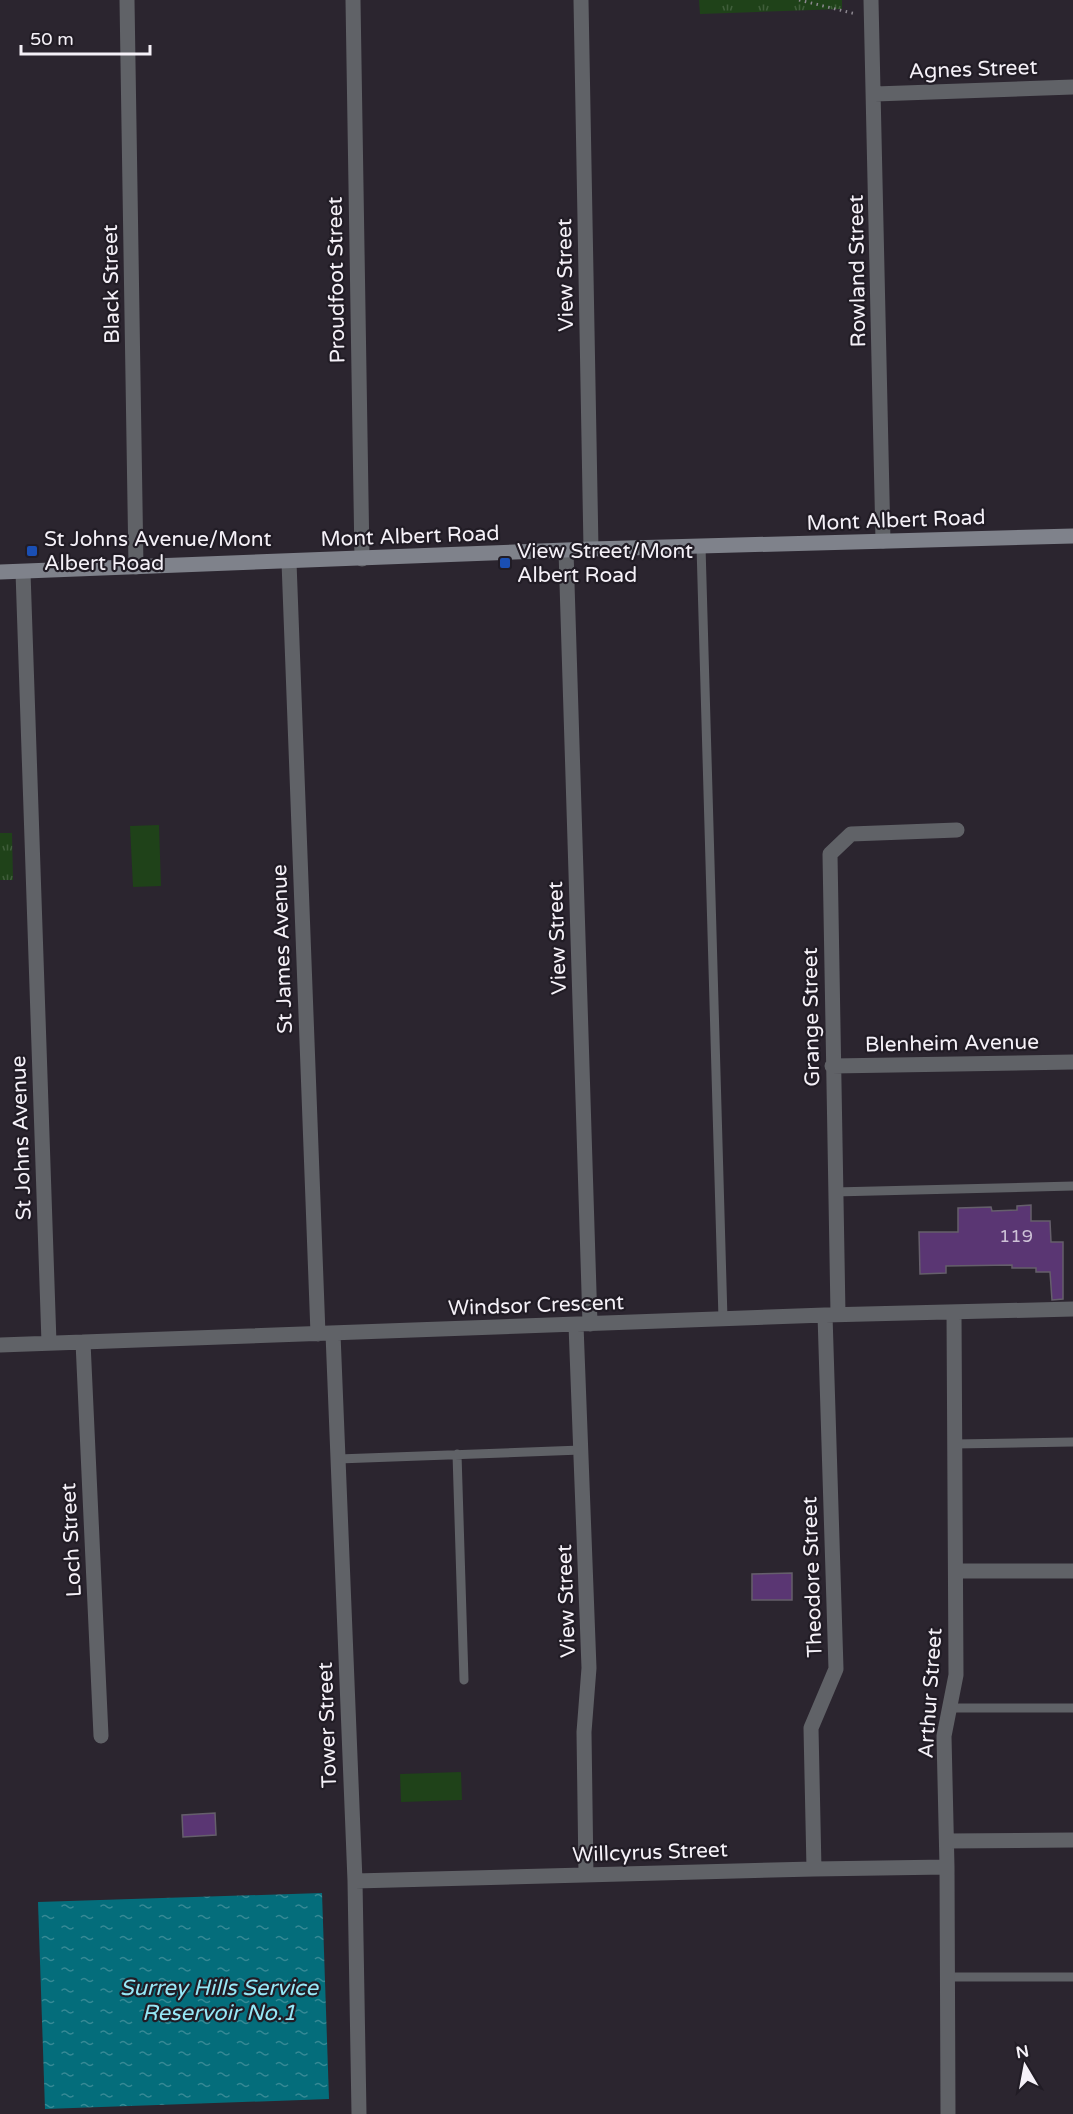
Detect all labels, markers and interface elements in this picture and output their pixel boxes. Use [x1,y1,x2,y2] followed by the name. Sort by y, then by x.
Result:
[21,18,150,56] scale bar
[30,28,74,50] text: 50 m
[908,55,1038,84] street label: Agnes Street
[844,194,871,348] street label: Rowland Street
[323,196,350,364] street label: Proudfoot Street
[552,218,579,332] street label: View Street
[98,224,125,344] street label: Black Street
[806,505,986,536] street label: Mont Albert Road
[320,521,500,552] street label: Mont Albert Road
[44,527,271,576] place label: St Johns Avenue/Mont Albert Road
[517,539,693,588] place label: View Street/Mont Albert Road
[25,544,39,558] marker: St Johns Avenue/Mont Albert Road
[498,556,512,570] marker: View Street/Mont Albert Road
[267,864,298,1034] street label: St James Avenue
[543,881,572,995] street label: View Street
[798,947,825,1087] street label: Grange Street
[865,1029,1039,1058] street label: Blenheim Avenue
[6,1055,37,1221] street label: St Johns Avenue
[999,1225,1033,1247] house number: 119
[447,1290,625,1321] street label: Windsor Crescent
[56,1482,87,1598] street label: Loch Street
[797,1496,828,1658] street label: Theodore Street
[552,1544,581,1658] street label: View Street
[913,1627,948,1759] street label: Arthur Street
[313,1662,342,1788] street label: Tower Street
[572,1837,728,1868] street label: Willcyrus Street
[120,1975,319,2026] water label: Surrey Hills Service Reservoir No.1
[995,2036,1055,2096] north arrow
[1015,2041,1031,2063] text: N

